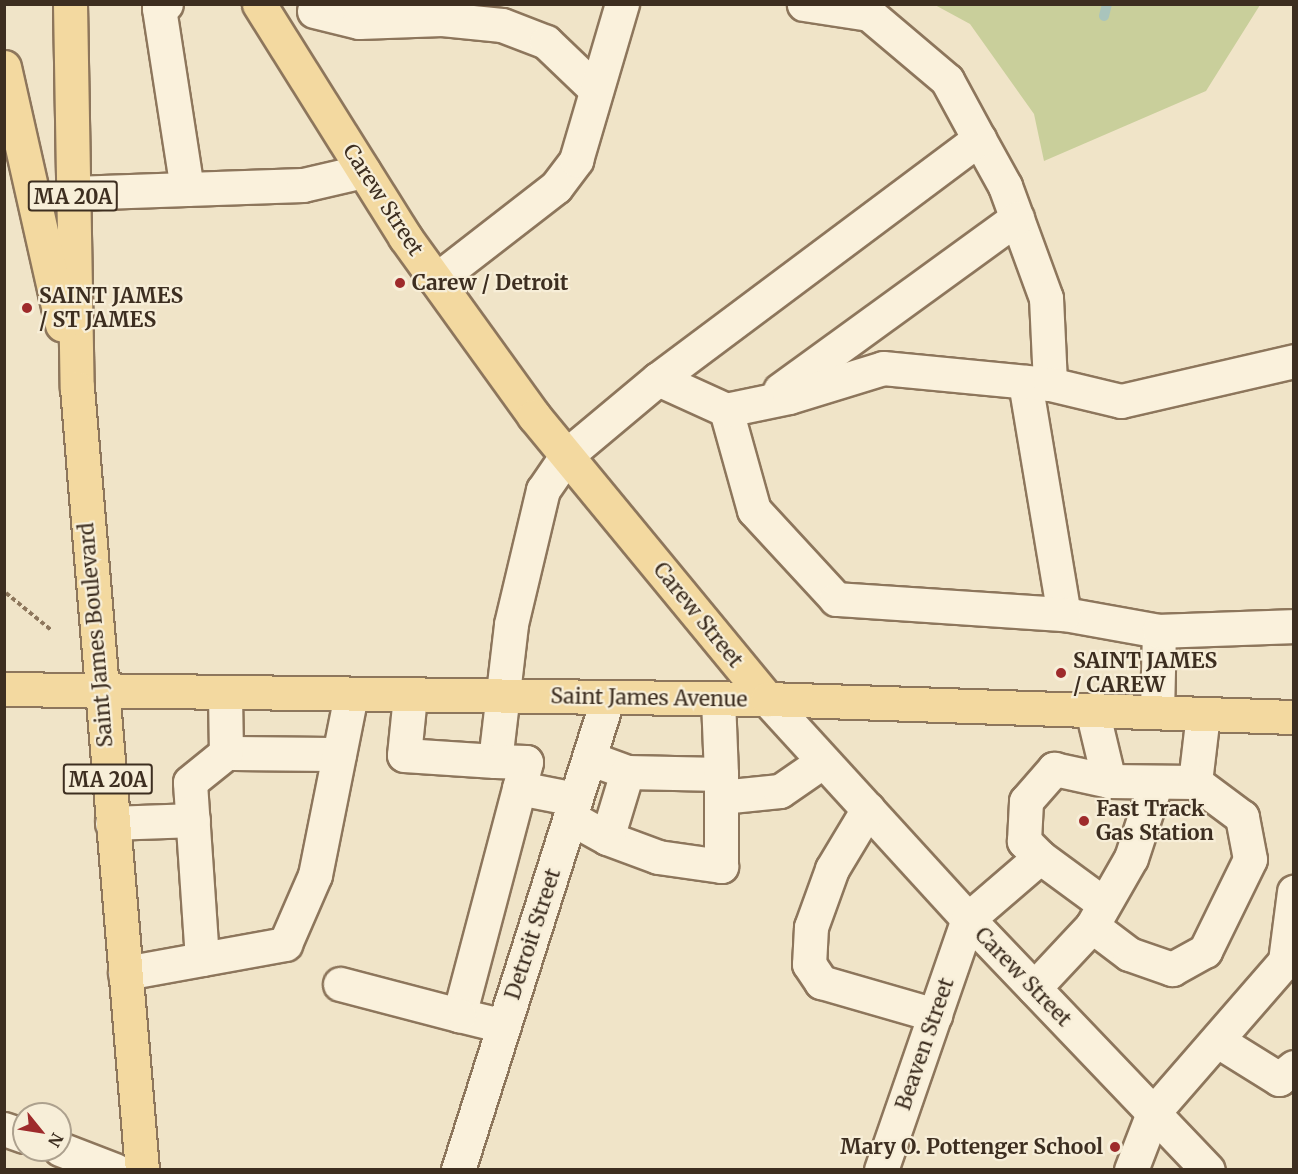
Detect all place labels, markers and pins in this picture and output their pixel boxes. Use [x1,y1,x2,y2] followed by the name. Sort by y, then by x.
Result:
[412,270,568,296] place label: Carew / Detroit
[393,276,407,290] marker: Carew / Detroit
[39,283,183,333] place label: SAINT JAMES / ST JAMES
[20,301,34,315] marker: SAINT JAMES / ST JAMES
[1073,648,1217,698] place label: SAINT JAMES / CAREW
[1054,666,1068,680] marker: SAINT JAMES / CAREW
[1096,796,1214,846] place label: Fast Track Gas Station
[1077,814,1091,828] marker: Fast Track Gas Station
[840,1134,1103,1160] place label: Mary O. Pottenger School
[1108,1140,1122,1154] marker: Mary O. Pottenger School

